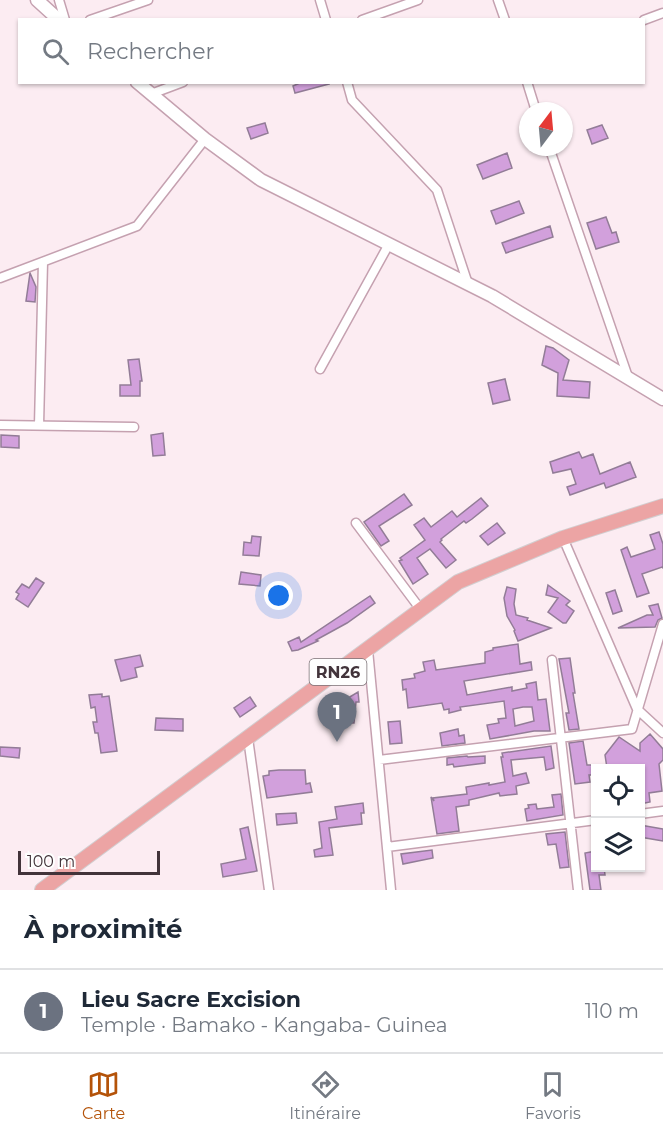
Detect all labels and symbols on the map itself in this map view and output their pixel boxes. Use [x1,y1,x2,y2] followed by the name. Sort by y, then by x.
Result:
[519,102,573,156] north arrow
[264,581,293,610] your location
[310,659,366,685] road number: RN26
[318,692,356,742] pin: 1
[18,848,160,876] scale bar

